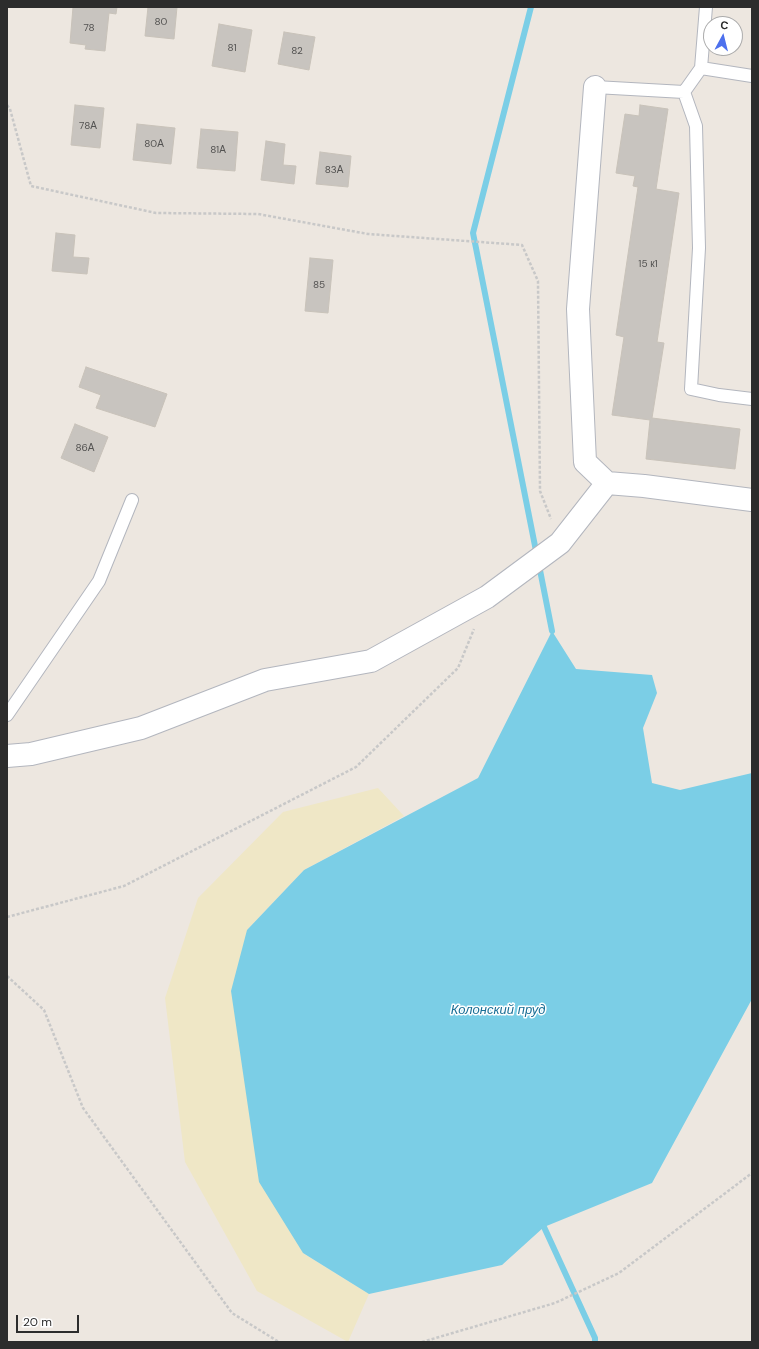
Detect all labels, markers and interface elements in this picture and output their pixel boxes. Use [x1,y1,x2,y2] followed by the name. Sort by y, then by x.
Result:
[155,16,167,28] house number: 80
[703,16,743,56] north arrow
[720,18,729,33] text: С
[83,22,95,34] house number: 78
[228,42,236,54] house number: 81
[291,45,303,57] house number: 82
[79,120,97,132] house number: 78А
[144,138,164,150] house number: 80А
[210,144,226,156] house number: 81А
[325,164,343,176] house number: 83А
[638,258,658,270] house number: 15 к1
[313,279,325,291] house number: 85
[75,442,95,454] house number: 86А
[451,1003,545,1019] water label: Колонский пруд
[18,1307,81,1333] scale bar
[23,1314,52,1330] text: 20 m

